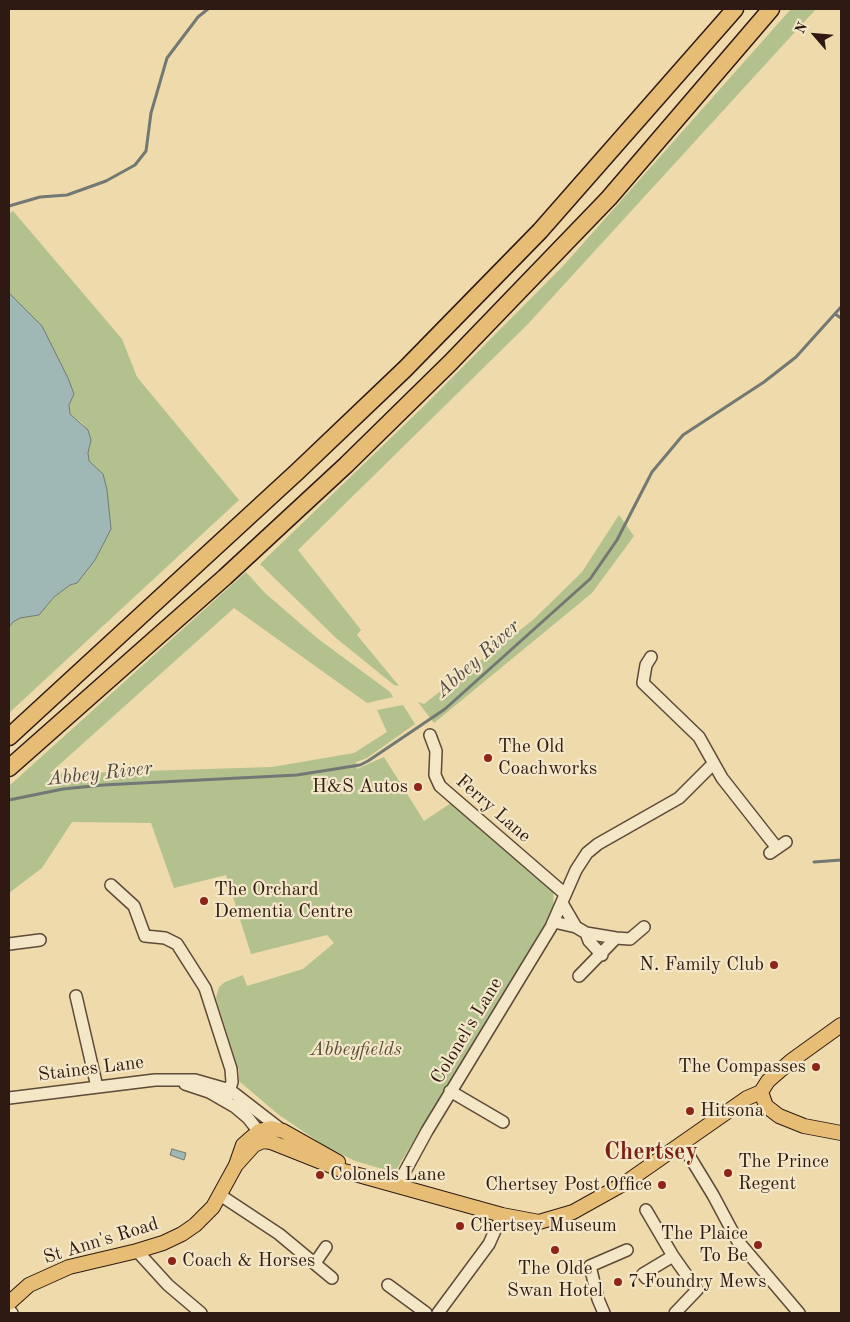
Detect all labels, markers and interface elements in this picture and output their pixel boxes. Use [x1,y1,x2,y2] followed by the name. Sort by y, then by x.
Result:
[790,10,840,60] north arrow
[793,20,810,36] text: N
[431,615,525,703] water label: Abbey River
[498,736,597,780] place label: The Old Coachworks
[482,752,494,764] marker: The Old Coachworks
[46,757,154,791] water label: Abbey River
[451,770,535,848] street label: Ferry Lane
[312,776,408,798] place label: H&S Autos
[412,781,424,793] marker: H&S Autos
[214,879,353,923] place label: The Orchard Dementia Centre
[198,895,210,907] marker: The Orchard Dementia Centre
[639,954,764,976] place label: N. Family Club
[768,959,780,971] marker: N. Family Club
[426,974,508,1088] street label: Colonel's Lane
[310,1039,402,1061] park label: Abbeyfields
[37,1051,145,1087] street label: Staines Lane
[678,1056,806,1078] place label: The Compasses
[810,1061,822,1073] marker: The Compasses
[700,1100,764,1122] place label: Hitsona
[684,1105,696,1117] marker: Hitsona
[604,1139,698,1167] district label: Chertsey
[738,1151,829,1195] place label: The Prince Regent
[330,1164,446,1186] place label: Colonels Lane
[722,1167,734,1179] marker: The Prince Regent
[314,1169,326,1181] marker: Colonels Lane
[485,1174,652,1196] place label: Chertsey Post Office
[656,1179,668,1191] marker: Chertsey Post Office
[41,1213,161,1269] street label: St Ann's Road
[470,1215,617,1237] place label: Chertsey Museum
[454,1220,466,1232] marker: Chertsey Museum
[660,1223,748,1267] place label: The Plaice To Be
[752,1239,764,1251] marker: The Plaice To Be
[549,1244,561,1256] marker: The Olde Swan Hotel
[182,1250,315,1272] place label: Coach & Horses
[166,1255,178,1267] marker: Coach & Horses
[507,1258,603,1302] place label: The Olde Swan Hotel
[628,1271,766,1293] place label: 7 Foundry Mews
[612,1276,624,1288] marker: 7 Foundry Mews

